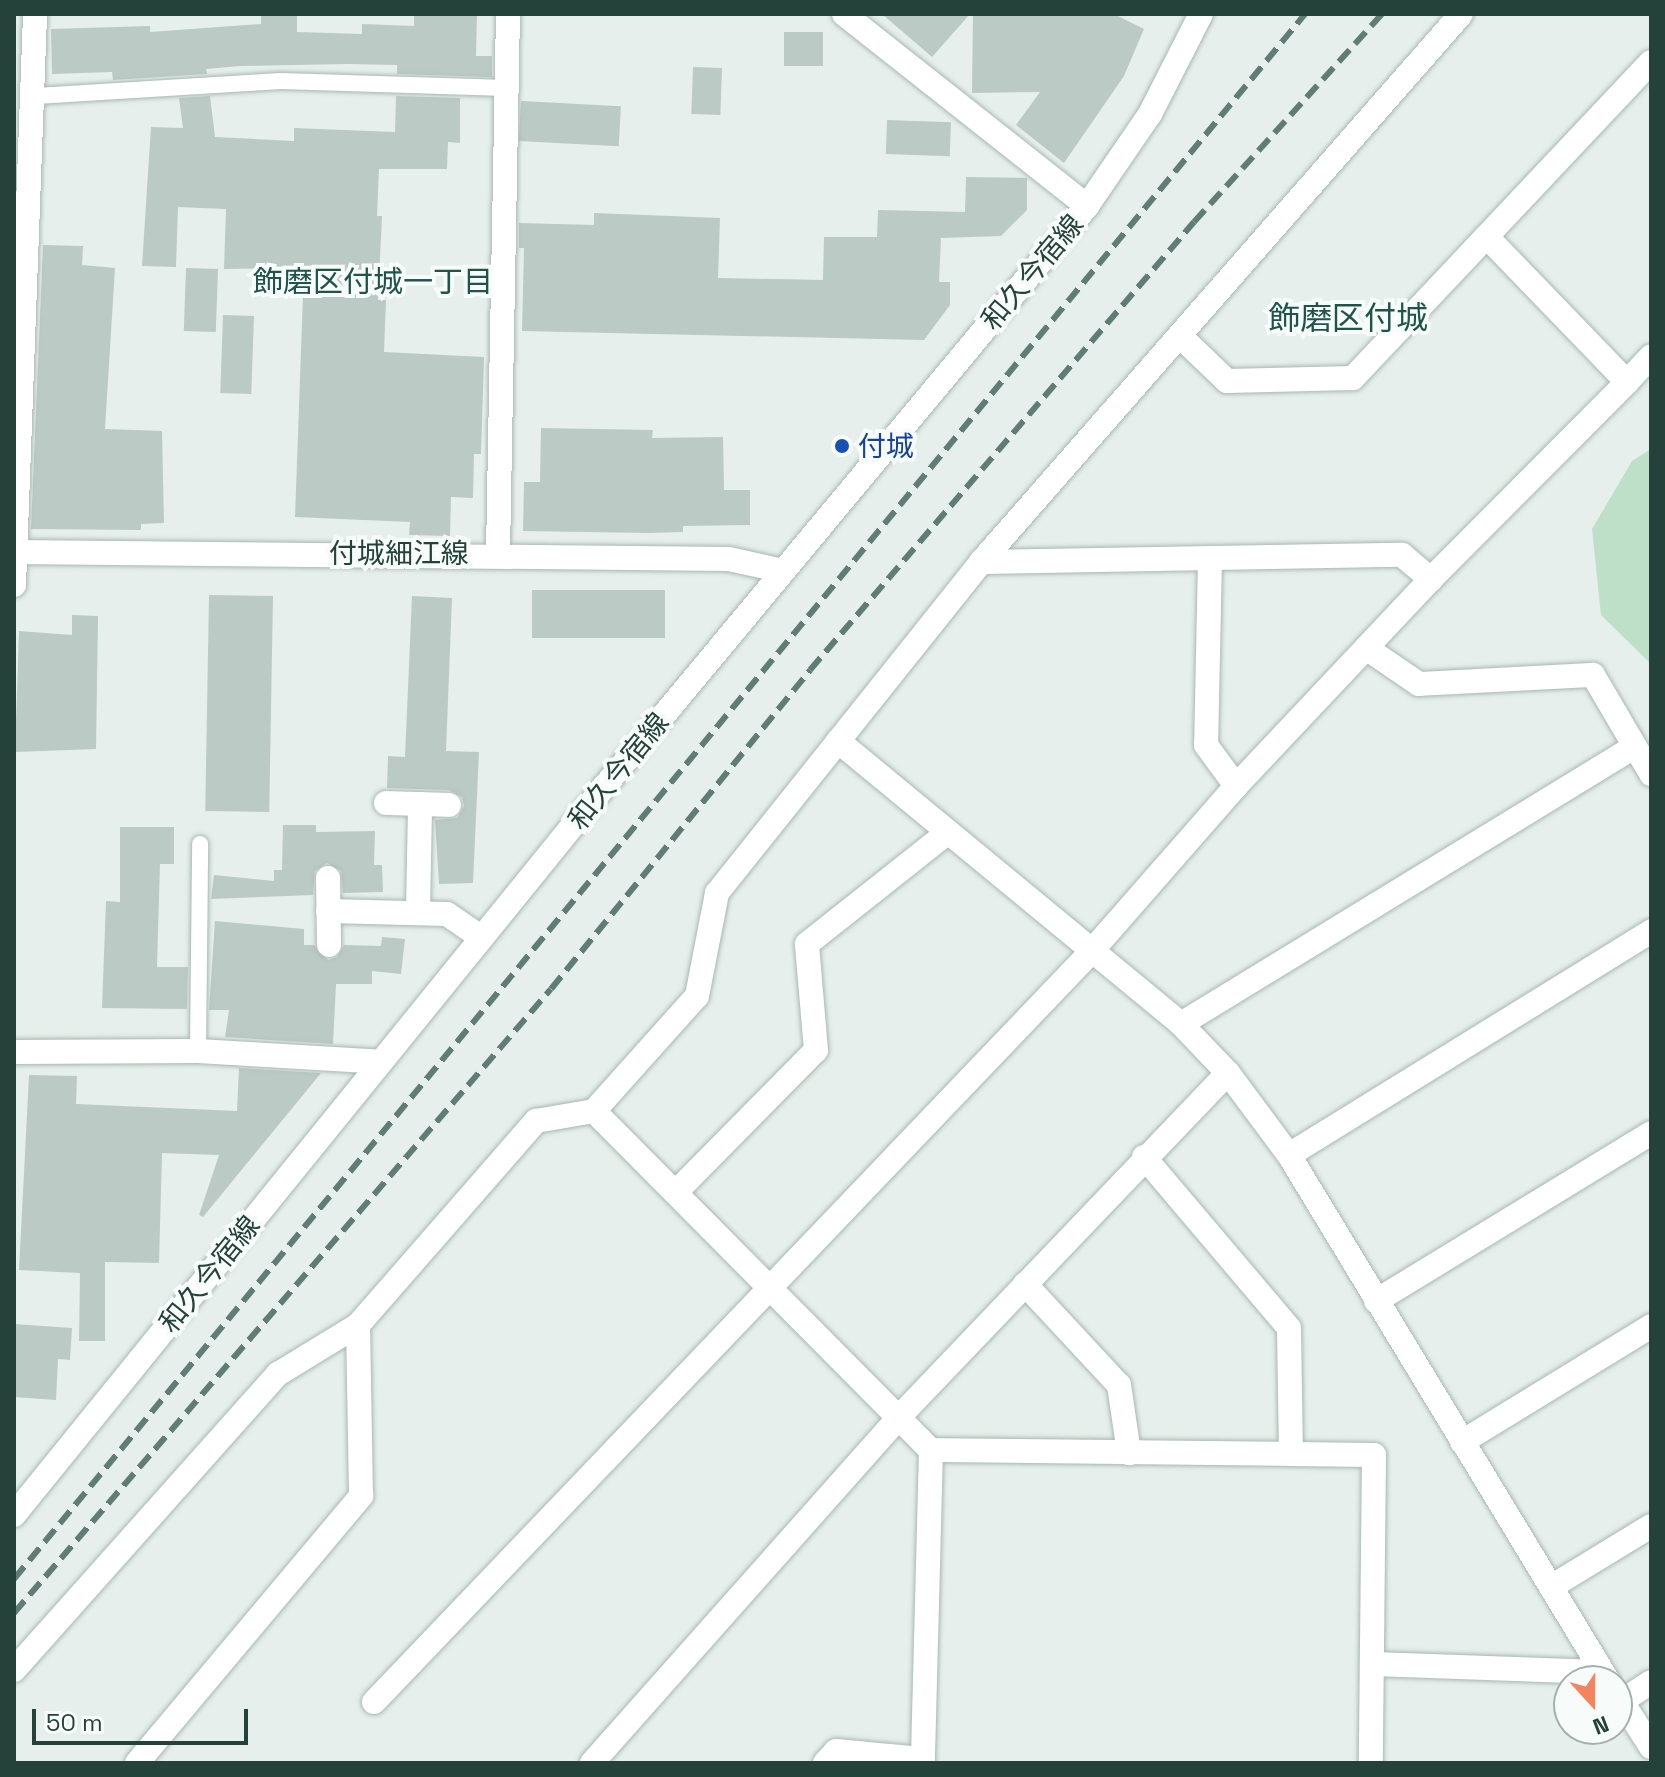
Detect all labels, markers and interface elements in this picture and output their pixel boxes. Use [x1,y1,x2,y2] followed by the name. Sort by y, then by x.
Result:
[974,208,1090,336] street label: 和久今宿線
[253,264,493,300] district label: 飾磨区付城一丁目
[1268,299,1428,337] district label: 飾磨区付城
[858,429,914,463] place label: 付城
[833,437,851,455] marker: 付城
[329,536,469,570] street label: 付城細江線
[561,706,675,836] street label: 和久今宿線
[152,1209,266,1339] street label: 和久今宿線
[1553,1665,1633,1745] north arrow
[36,1693,252,1743] scale bar
[46,1707,103,1738] text: 50 m
[1589,1710,1613,1741] text: N

